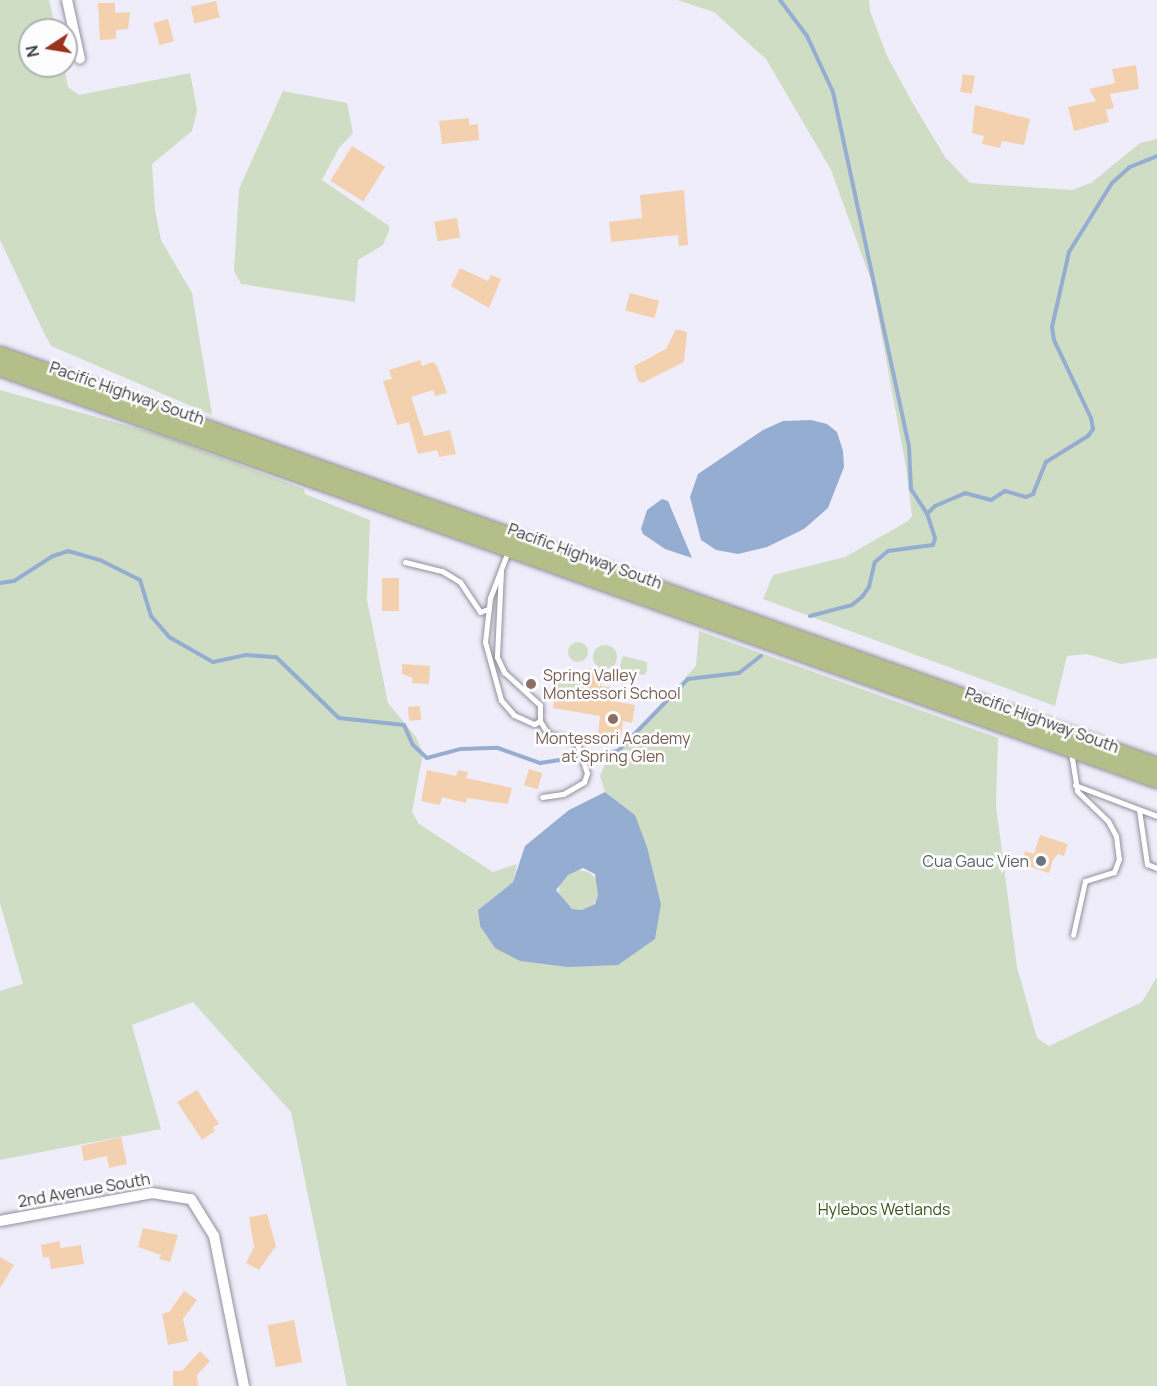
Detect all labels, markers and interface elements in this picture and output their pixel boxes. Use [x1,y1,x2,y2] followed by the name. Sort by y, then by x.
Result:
[18,18,78,78] north arrow
[20,43,44,59] text: N
[47,357,207,429] street label: Pacific Highway South
[505,519,665,593] street label: Pacific Highway South
[543,665,681,703] place label: Spring Valley Montessori School
[524,677,538,691] marker: Spring Valley Montessori School
[962,683,1122,757] street label: Pacific Highway South
[606,712,620,726] marker: Montessori Academy at Spring Glen
[536,728,690,766] place label: Montessori Academy at Spring Glen
[923,851,1029,871] place label: Cua Gauc Vien
[1034,854,1048,868] marker: Cua Gauc Vien
[16,1169,152,1211] street label: 2nd Avenue South
[818,1199,950,1219] park label: Hylebos Wetlands

